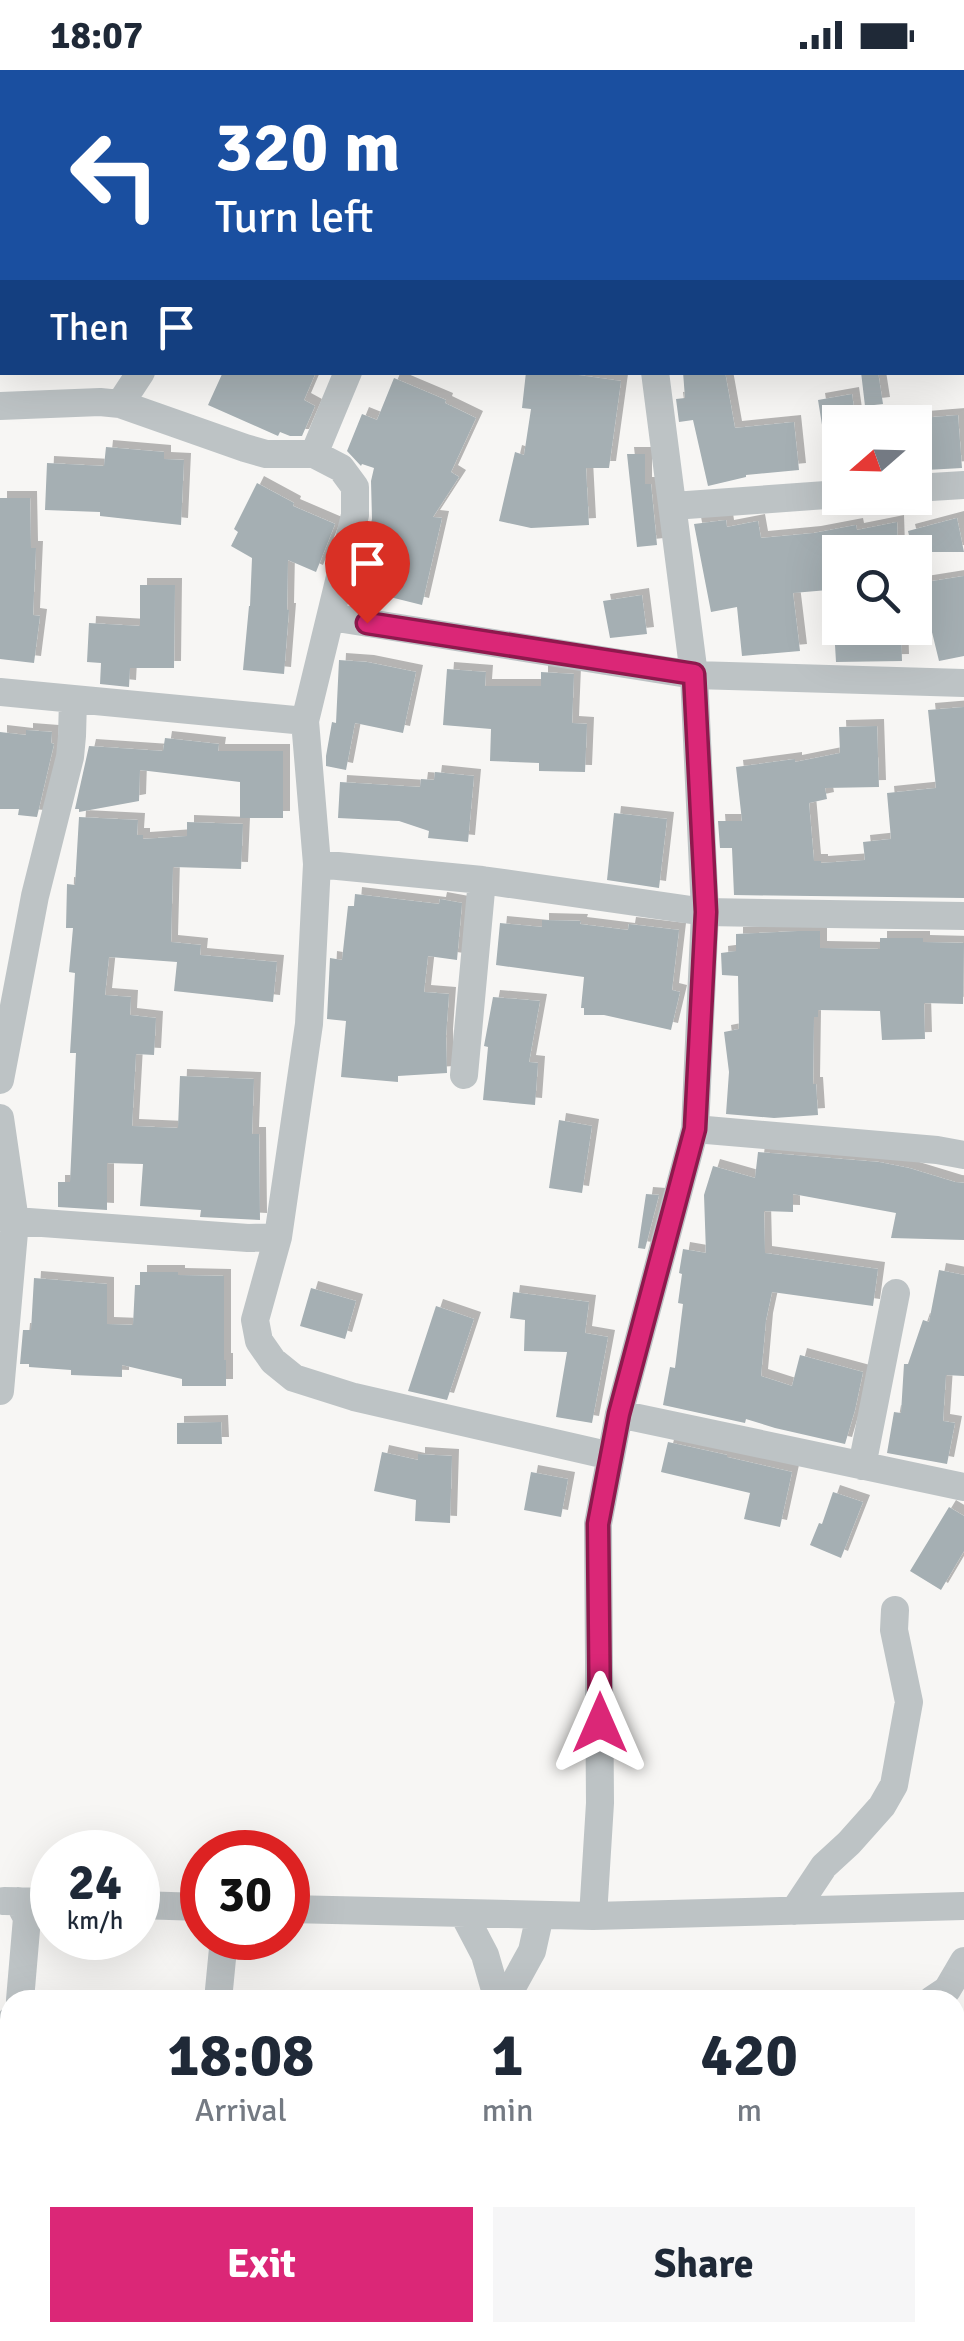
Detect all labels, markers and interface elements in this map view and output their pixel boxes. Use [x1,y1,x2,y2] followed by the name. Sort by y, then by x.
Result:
[50,12,143,59] text: 18:07
[215,104,400,190] text: 320 m
[50,110,180,240] icon: left
[215,190,374,245] text: Turn left
[149,300,204,355] icon: arrive
[50,304,129,351] text: Then
[822,405,932,515] north arrow
[822,405,932,645] map controls
[325,521,410,624] pin
[822,535,932,645] button: search
[340,536,395,591] icon: arrive
[548,1671,652,1775] position arrow
[180,1830,310,1960] speed limit sign: 30
[68,1852,122,1914] text: 24
[67,1905,123,1936] text: km/h
[167,2019,315,2093] text: 18:08
[491,2019,524,2093] text: 1
[701,2019,798,2093] text: 420
[195,2091,287,2130] text: Arrival
[482,2091,533,2130] text: min
[736,2091,762,2130] text: m
[50,2207,473,2322] button: Exit
[493,2207,915,2322] button: Share

